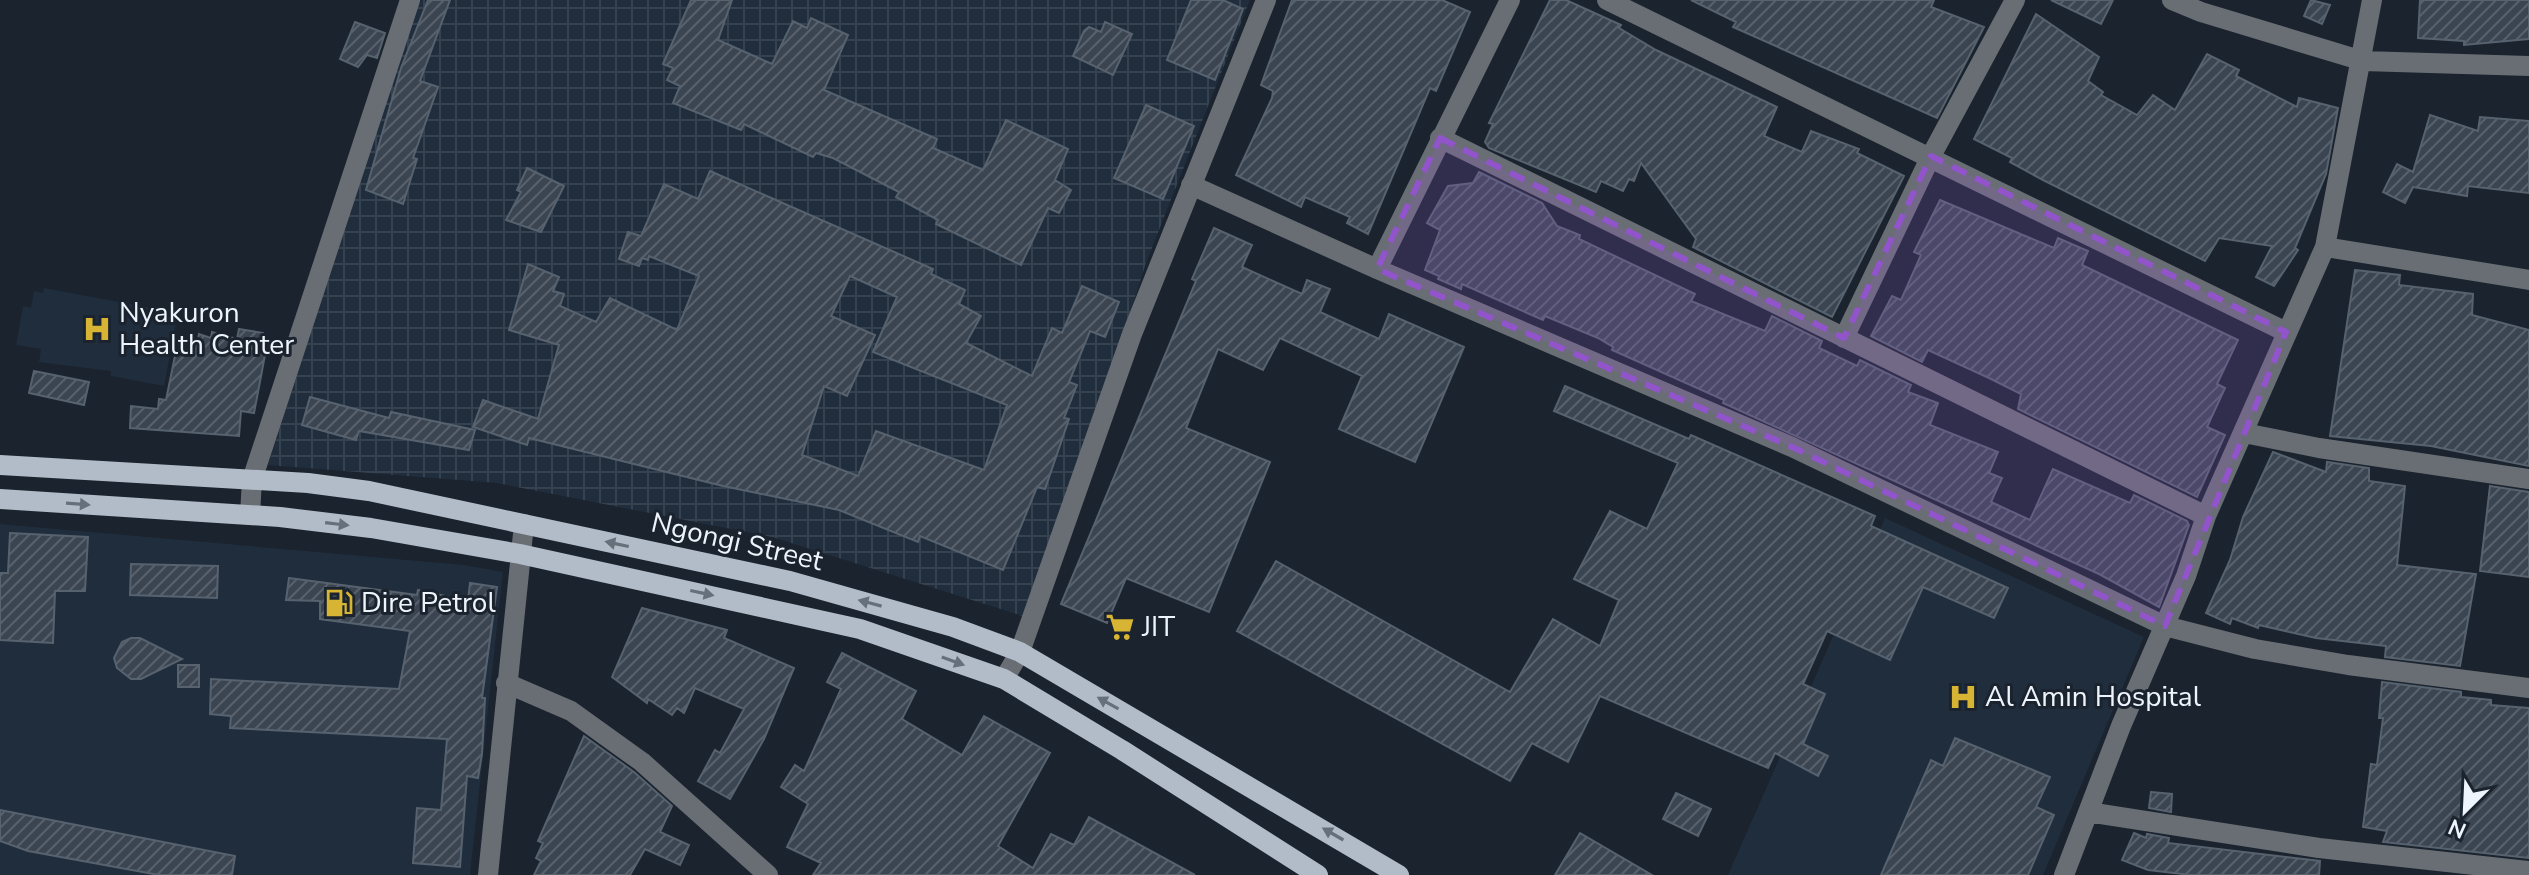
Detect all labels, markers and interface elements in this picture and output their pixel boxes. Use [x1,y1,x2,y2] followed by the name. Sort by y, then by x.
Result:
[119,294,294,364] place label: Nyakuron Health Center
[82,314,112,344] hospital icon: Nyakuron Health Center
[66,498,91,511] one-way arrow
[647,504,827,580] street label: Ngongi Street
[325,517,350,530] one-way arrow
[604,537,629,550] one-way arrow
[361,584,496,622] place label: Dire Petrol
[690,587,715,600] one-way arrow
[324,588,354,618] fuel station icon: Dire Petrol
[858,596,883,608] one-way arrow
[1141,608,1175,646] place label: JIT
[1105,612,1135,642] supermarket icon: JIT
[941,655,965,668] one-way arrow
[1985,678,2202,716] place label: Al Amin Hospital
[1948,682,1978,712] hospital icon: Al Amin Hospital
[1097,696,1120,710] one-way arrow
[2425,771,2505,851] north arrow
[2444,811,2471,845] text: N
[1322,827,1344,841] one-way arrow

